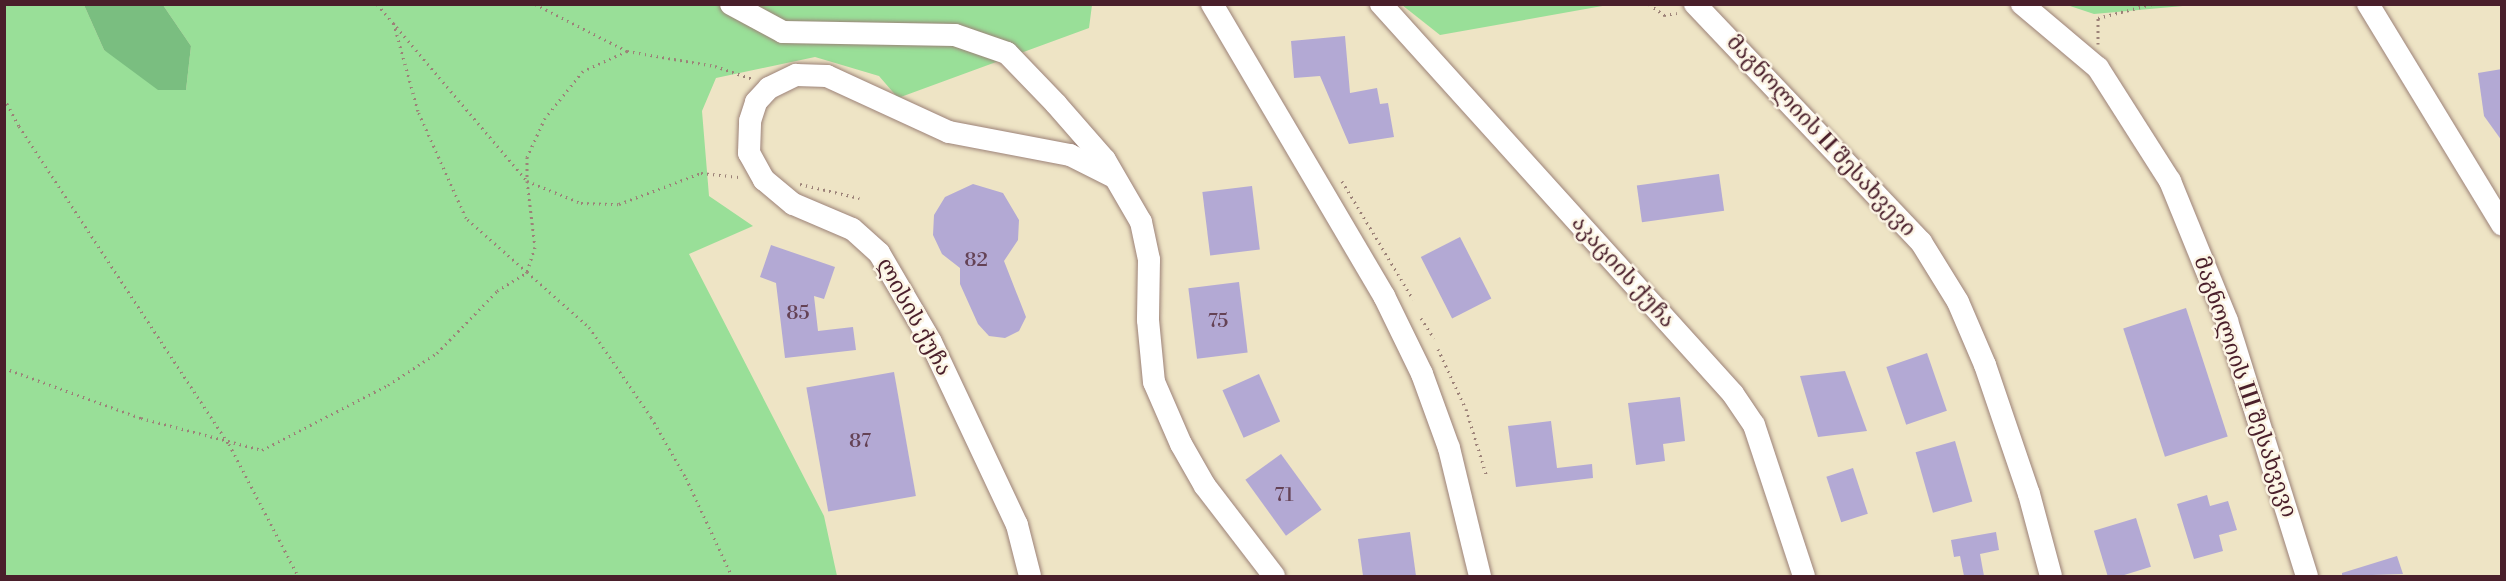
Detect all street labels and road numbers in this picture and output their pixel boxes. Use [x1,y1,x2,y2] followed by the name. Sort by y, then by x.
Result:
[1721,30,1921,242] street label: მაგნოლიის II შესახვევი
[1566,210,1680,334] street label: აკაციის ქუჩა
[2188,253,2302,521] street label: მაგნოლიის III შესახვევი
[871,254,957,380] street label: ლისის ქუჩა

